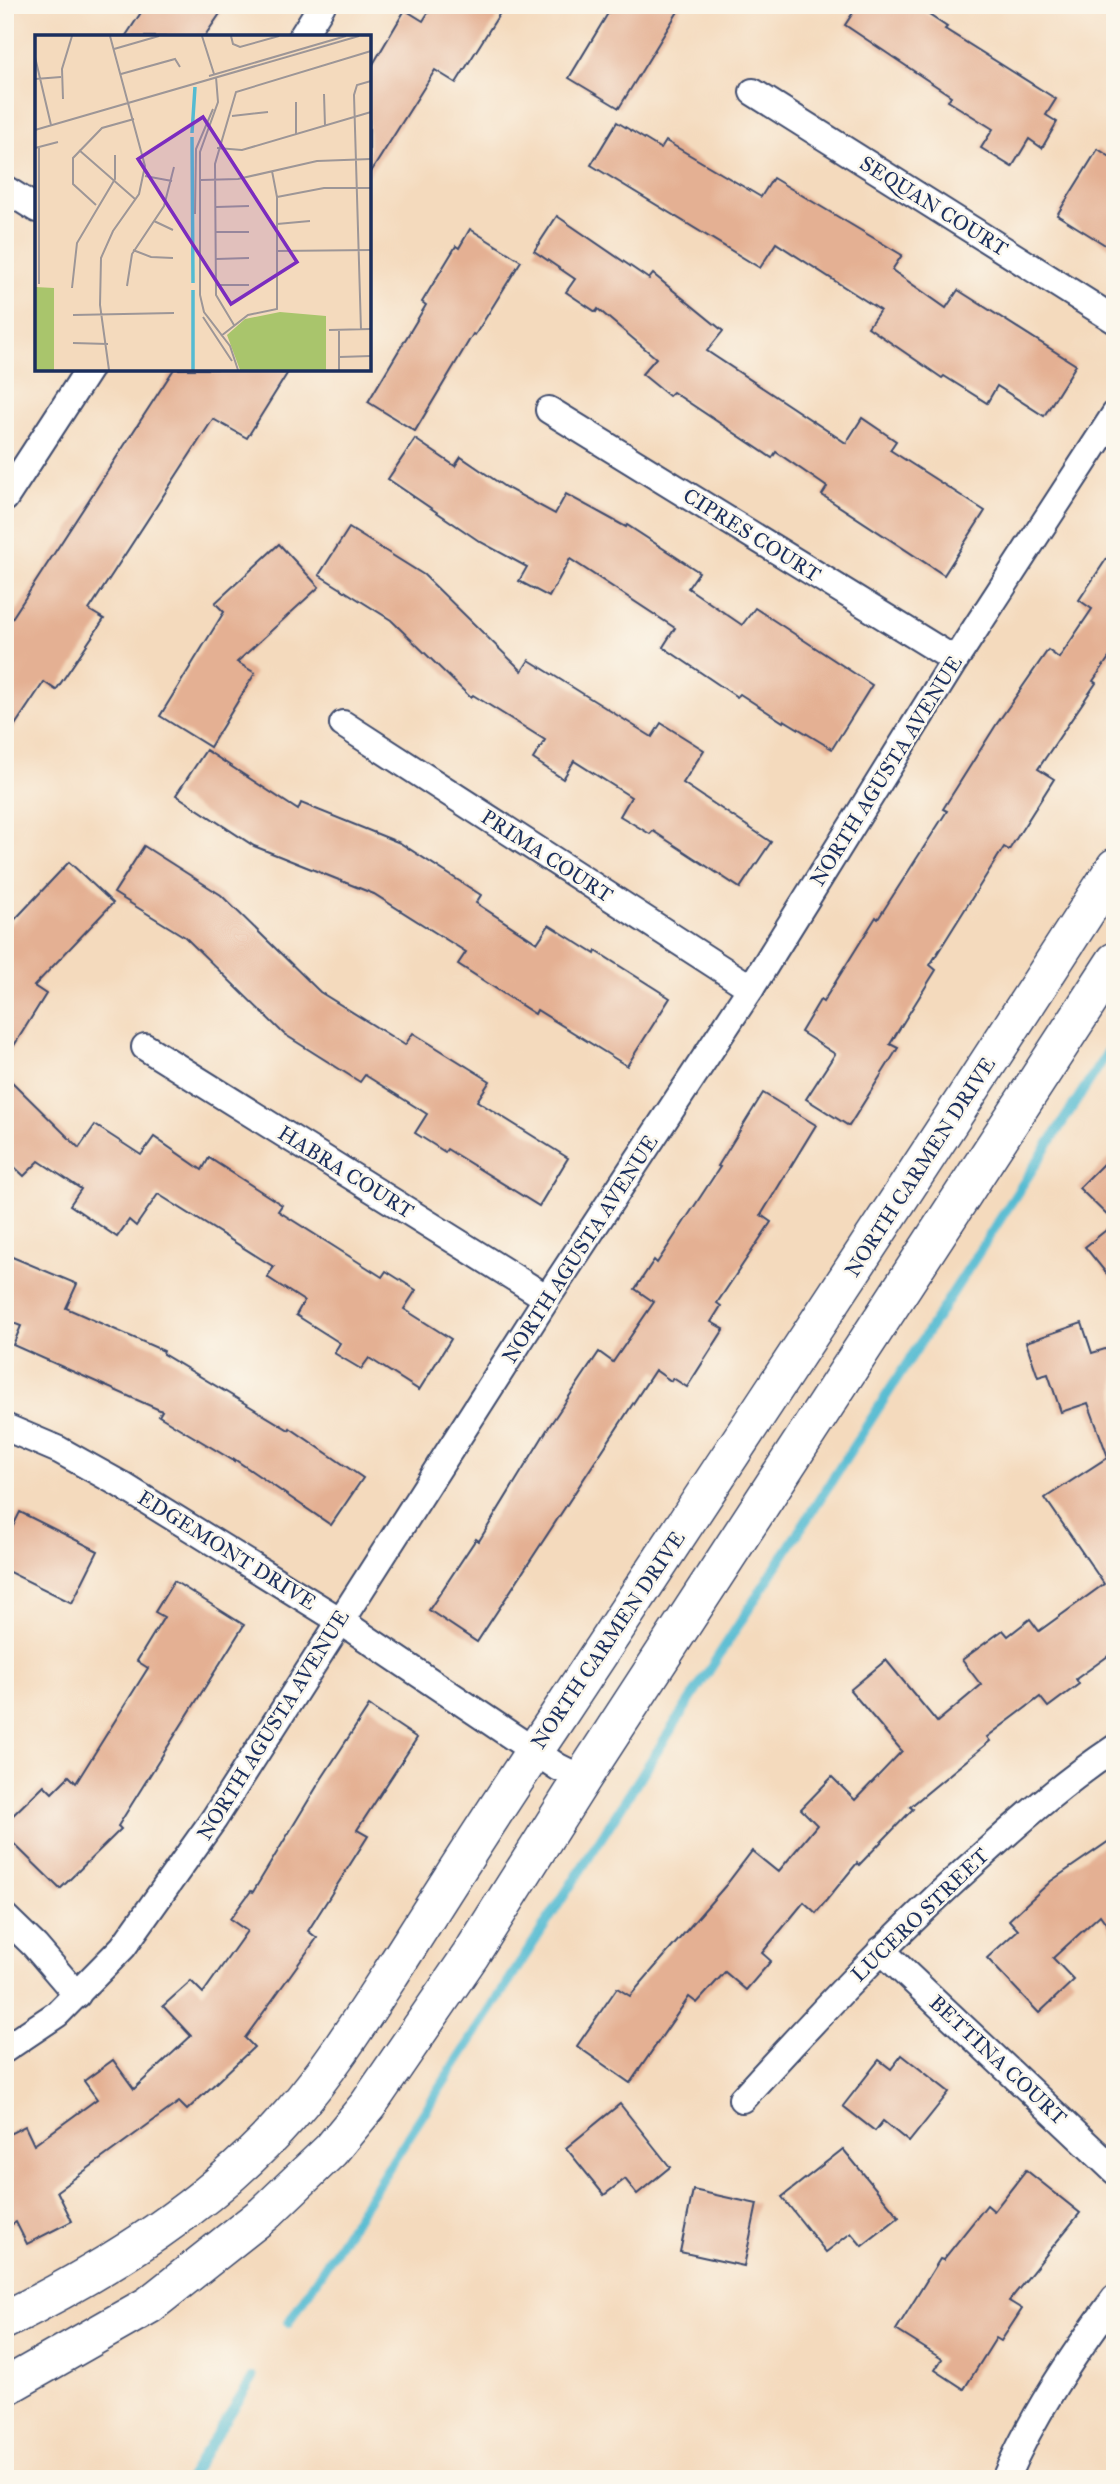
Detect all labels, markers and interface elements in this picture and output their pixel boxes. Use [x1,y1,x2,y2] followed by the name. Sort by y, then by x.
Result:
[35,35,371,371] inset map
[855,150,1013,262] street label: SEQUAN COURT
[678,482,826,588] street label: CIPRES COURT
[804,651,968,891] street label: NORTH AGUSTA AVENUE
[476,804,618,908] street label: PRIMA COURT
[839,1052,1001,1282] street label: NORTH CARMEN DRIVE
[273,1120,419,1224] street label: HABRA COURT
[496,1130,664,1368] street label: NORTH AGUSTA AVENUE
[133,1484,321,1616] street label: EDGEMONT DRIVE
[525,1526,691,1754] street label: NORTH CARMEN DRIVE
[191,1605,355,1845] street label: NORTH AGUSTA AVENUE
[846,1843,994,1987] street label: LUCERO STREET
[924,1990,1072,2130] street label: BETTINA COURT

